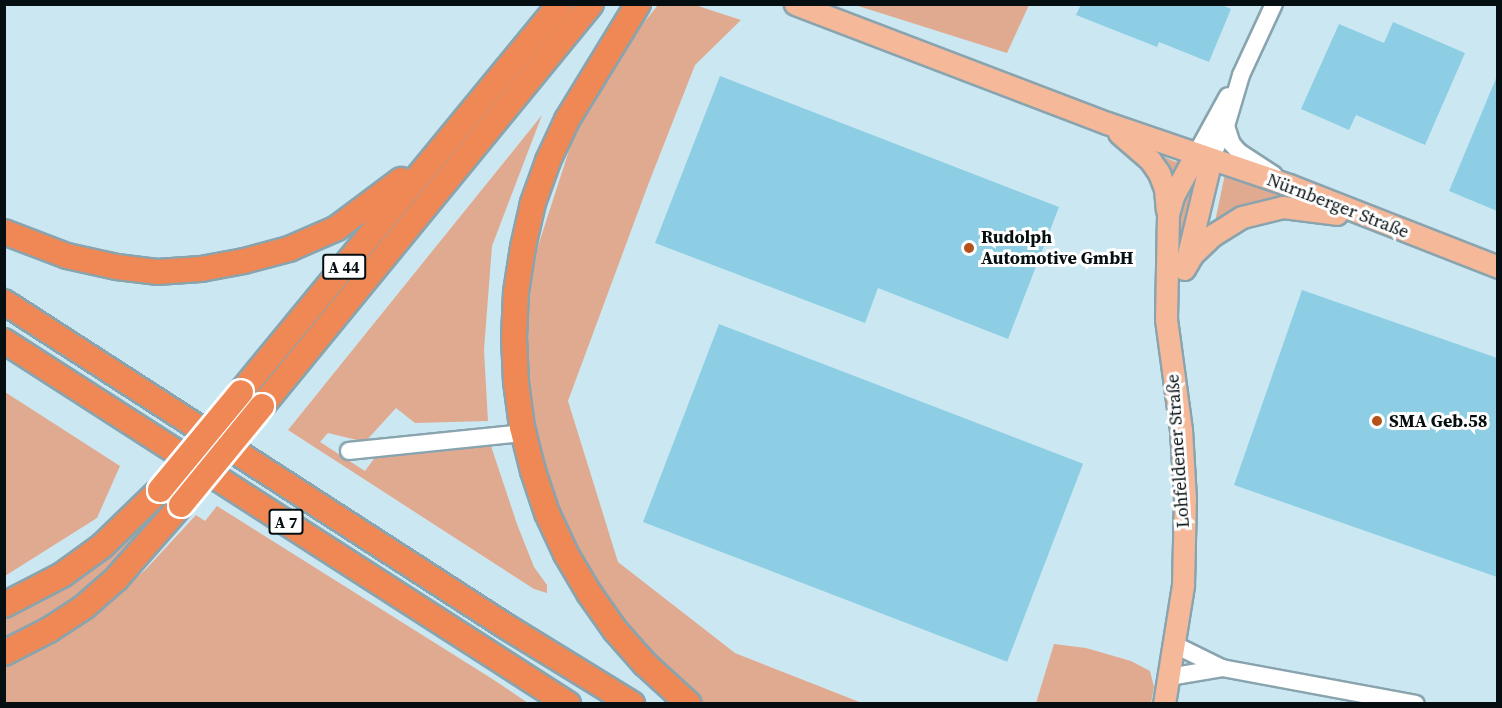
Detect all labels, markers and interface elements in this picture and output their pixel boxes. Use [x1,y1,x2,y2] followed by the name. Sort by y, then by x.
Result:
[1264,169,1412,243] street label: Nürnberger Straße
[981,227,1134,270] place label: Rudolph Automotive GmbH
[962,241,976,255] marker: Rudolph Automotive GmbH
[322,254,366,280] road number: A 44
[1162,373,1194,529] street label: Lohfeldener Straße
[1389,410,1488,432] place label: SMA Geb.58
[1370,414,1384,428] marker: SMA Geb.58
[268,509,304,535] road number: A 7

